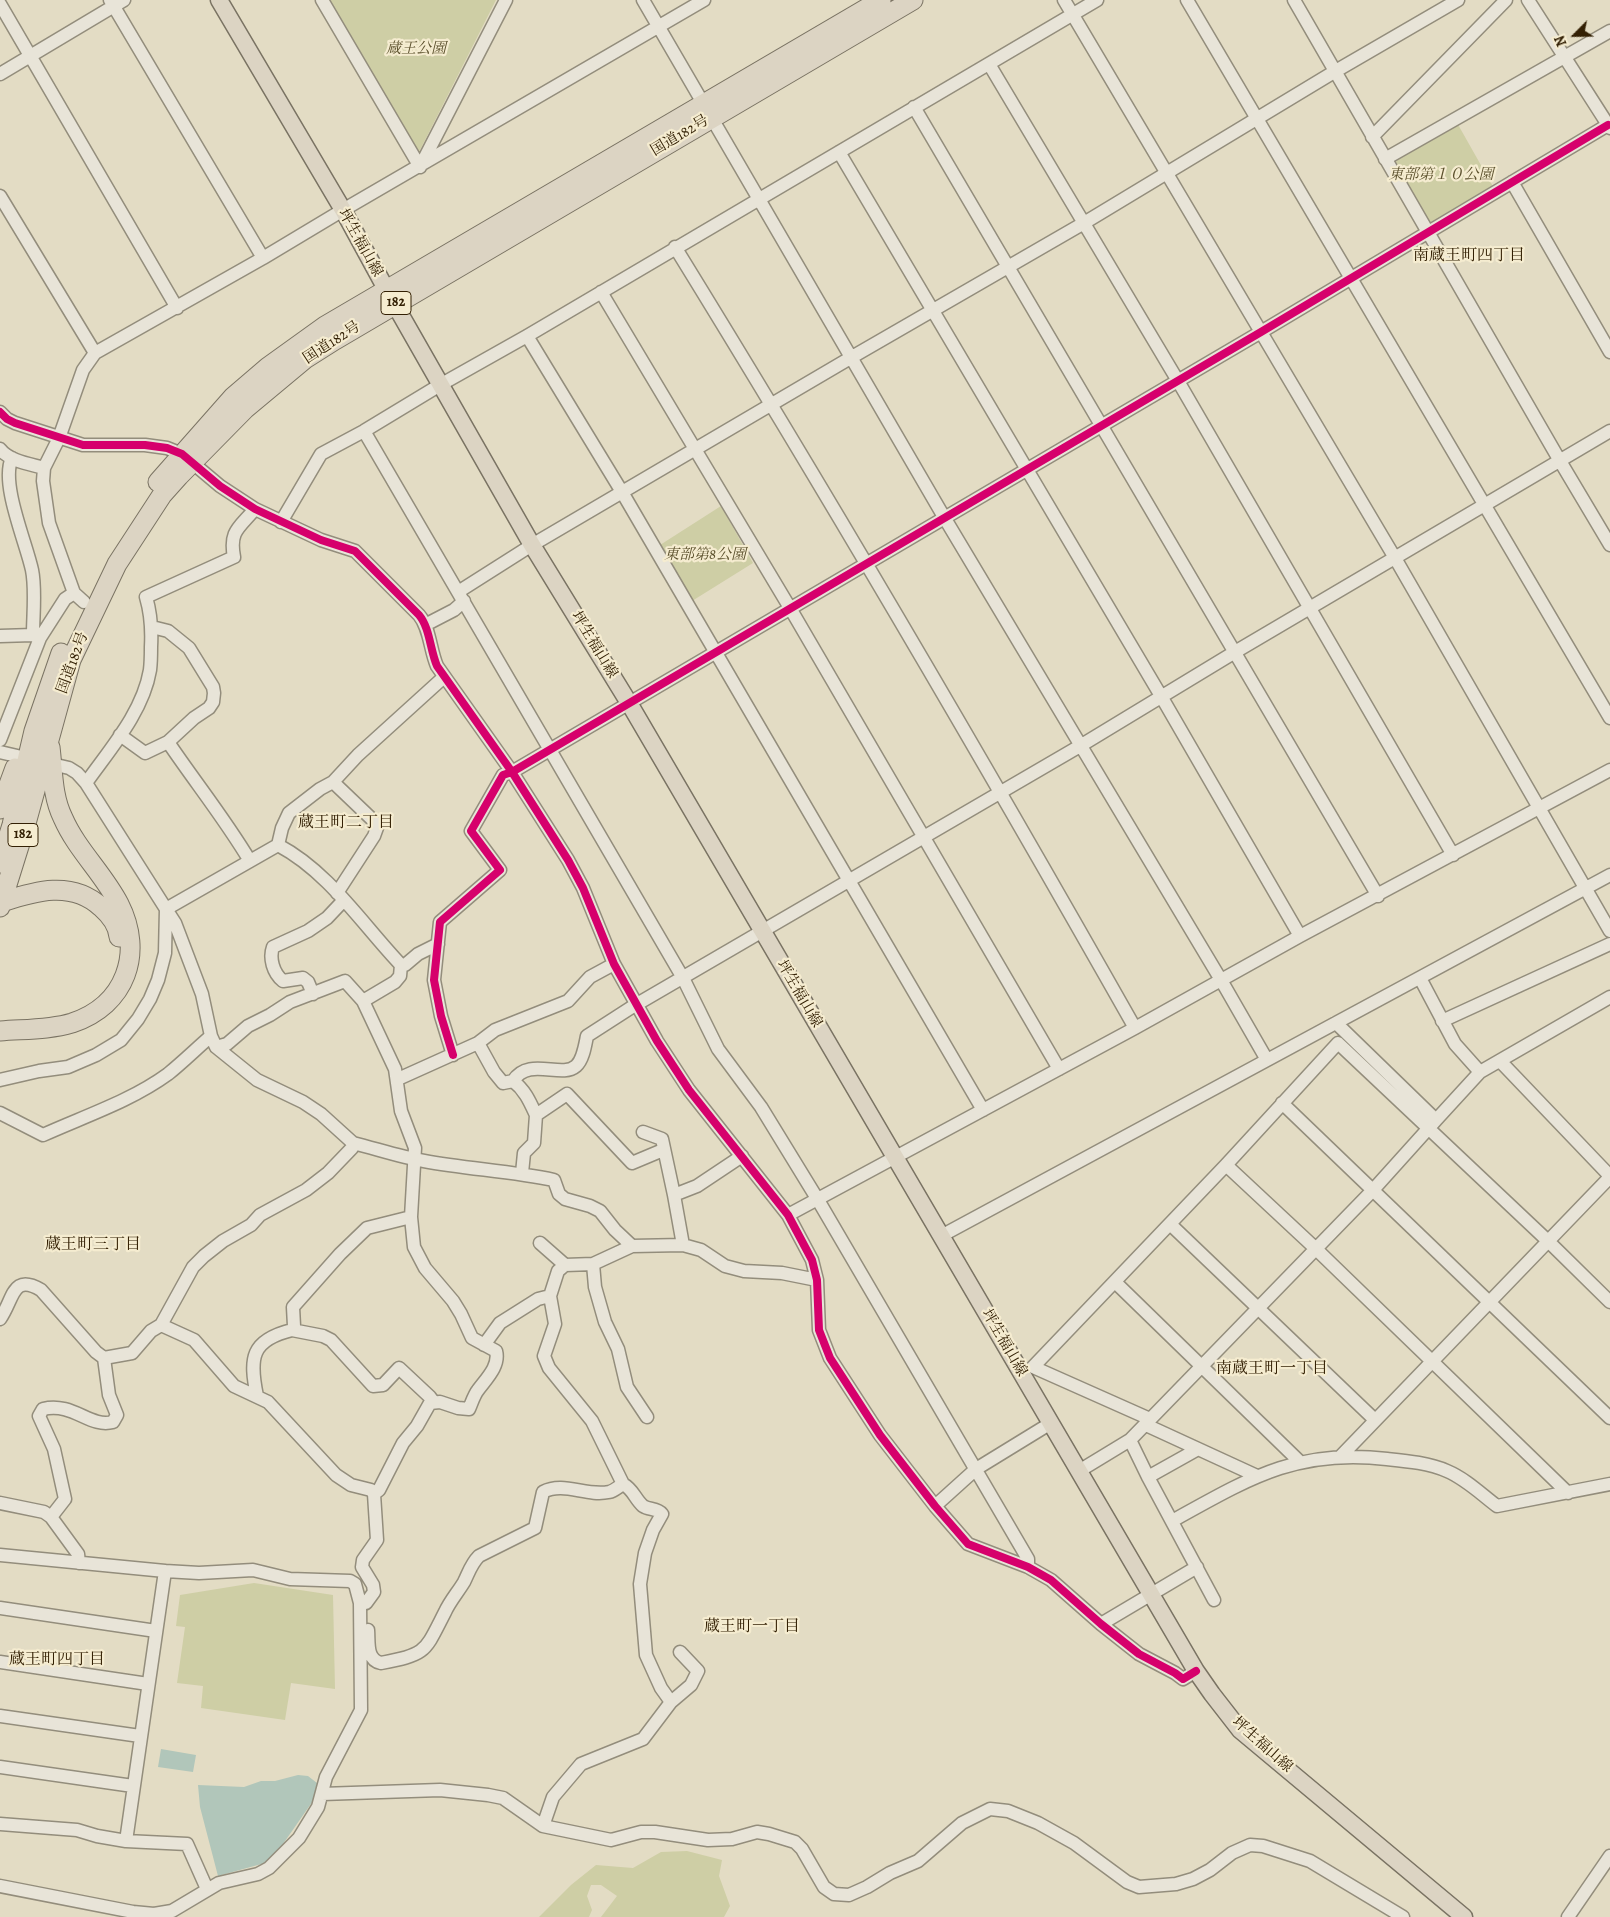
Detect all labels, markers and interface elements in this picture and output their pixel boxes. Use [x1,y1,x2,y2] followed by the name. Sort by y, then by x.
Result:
[1550,10,1600,60] north arrow
[1550,33,1571,49] text: N
[386,40,446,58] park label: 蔵王公園
[648,112,712,160] street label: 国道182号
[1389,166,1493,184] park label: 東部第１０公園
[334,206,386,280] street label: 坪生福山線
[1413,246,1525,266] district label: 南蔵王町四丁目
[381,292,411,314] road number: 182
[300,318,364,368] street label: 国道182号
[664,546,746,564] park label: 東部第8公園
[567,608,621,682] street label: 坪生福山線
[54,630,92,696] street label: 国道182号
[298,813,394,833] district label: 蔵王町二丁目
[8,824,38,846] road number: 182
[772,957,826,1031] street label: 坪生福山線
[45,1235,141,1255] district label: 蔵王町三丁目
[977,1306,1031,1380] street label: 坪生福山線
[1216,1359,1328,1379] district label: 南蔵王町一丁目
[704,1617,800,1637] district label: 蔵王町一丁目
[9,1650,105,1670] district label: 蔵王町四丁目
[1228,1713,1296,1777] street label: 坪生福山線

